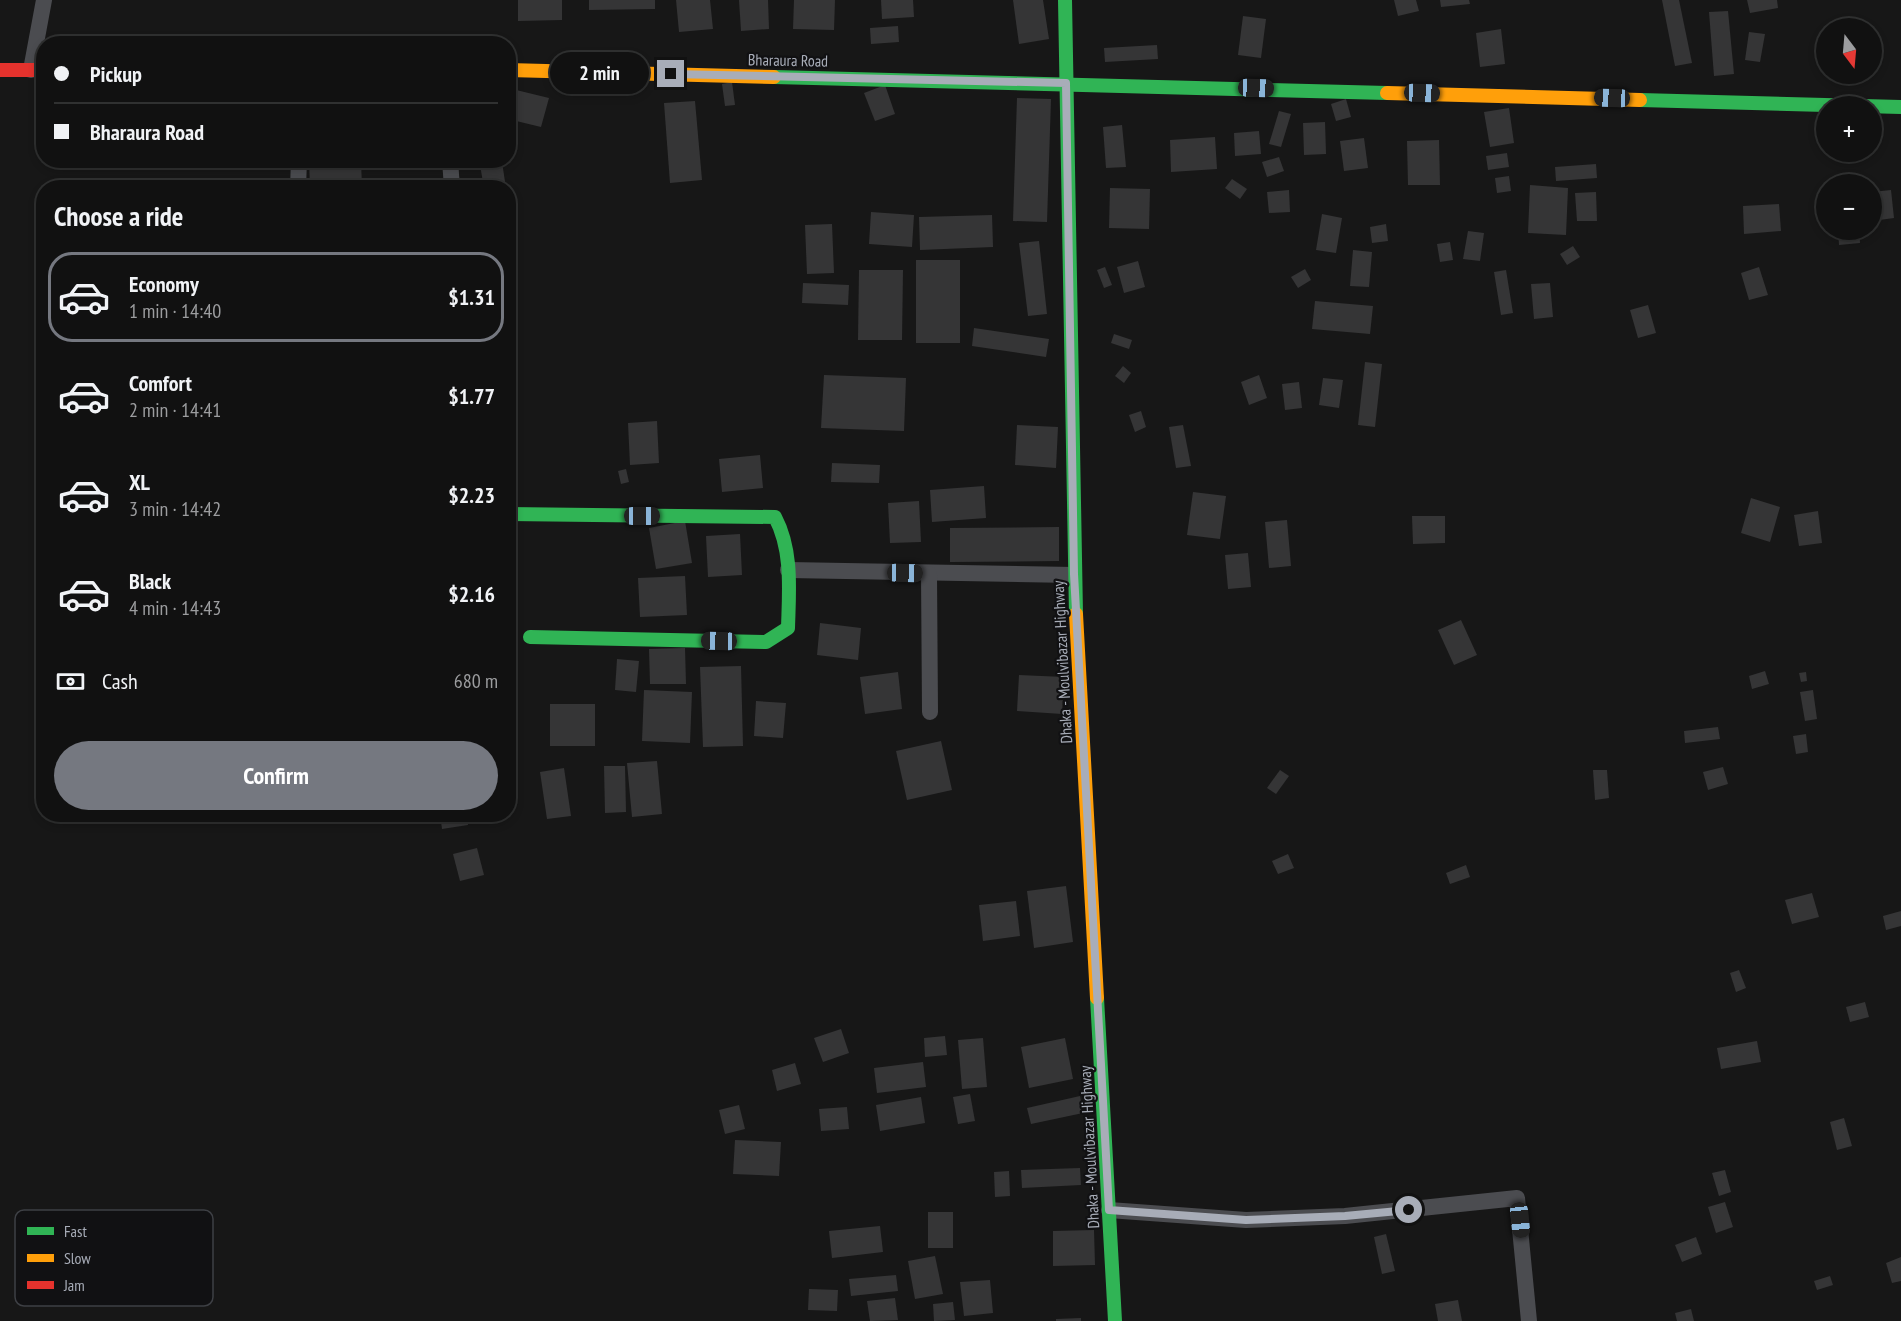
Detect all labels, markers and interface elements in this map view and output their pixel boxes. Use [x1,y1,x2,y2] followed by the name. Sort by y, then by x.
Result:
[1816,18,1882,84] north arrow
[1816,18,1882,240] map controls
[748,49,828,71] street label: Bharaura Road
[551,53,650,95] callout: 2 min
[90,60,142,88] text: Pickup
[579,60,620,86] text: 2 min
[657,60,684,87] route end
[1238,78,1274,98] car
[1404,83,1440,103] car
[1594,88,1630,108] car
[1816,96,1882,162] button: +
[90,118,204,146] text: Bharaura Road
[1816,174,1882,240] button: −
[54,199,183,233] text: Choose a ride
[57,270,111,324] icon: car
[129,270,199,298] text: Economy
[448,283,495,311] text: $1.31
[129,298,221,324] text: 1 min · 14:40
[57,369,111,423] icon: car
[129,369,192,397] text: Comfort
[448,382,495,410] text: $1.77
[129,397,221,423] text: 2 min · 14:41
[57,468,111,522] icon: car
[129,468,150,496] text: XL
[448,481,495,509] text: $2.23
[129,496,221,522] text: 3 min · 14:42
[624,507,660,525] car
[887,564,923,582] car
[57,567,111,621] icon: car
[129,567,171,595] text: Black
[448,580,495,608] text: $2.16
[1048,580,1076,744] street label: Dhaka - Moulvibazar Highway
[129,595,221,621] text: 4 min · 14:43
[701,632,737,650] car
[54,665,87,698] icon: cash
[102,667,138,695] text: Cash
[454,668,498,694] text: 680 m
[54,741,498,810] button: Confirm
[1075,1065,1103,1229] street label: Dhaka - Moulvibazar Highway
[1395,1196,1422,1223] route start
[1509,1201,1531,1239] car
[15,1210,213,1306] legend
[64,1221,87,1241] text: Fast
[64,1248,91,1268] text: Slow
[63,1275,85,1295] text: Jam

